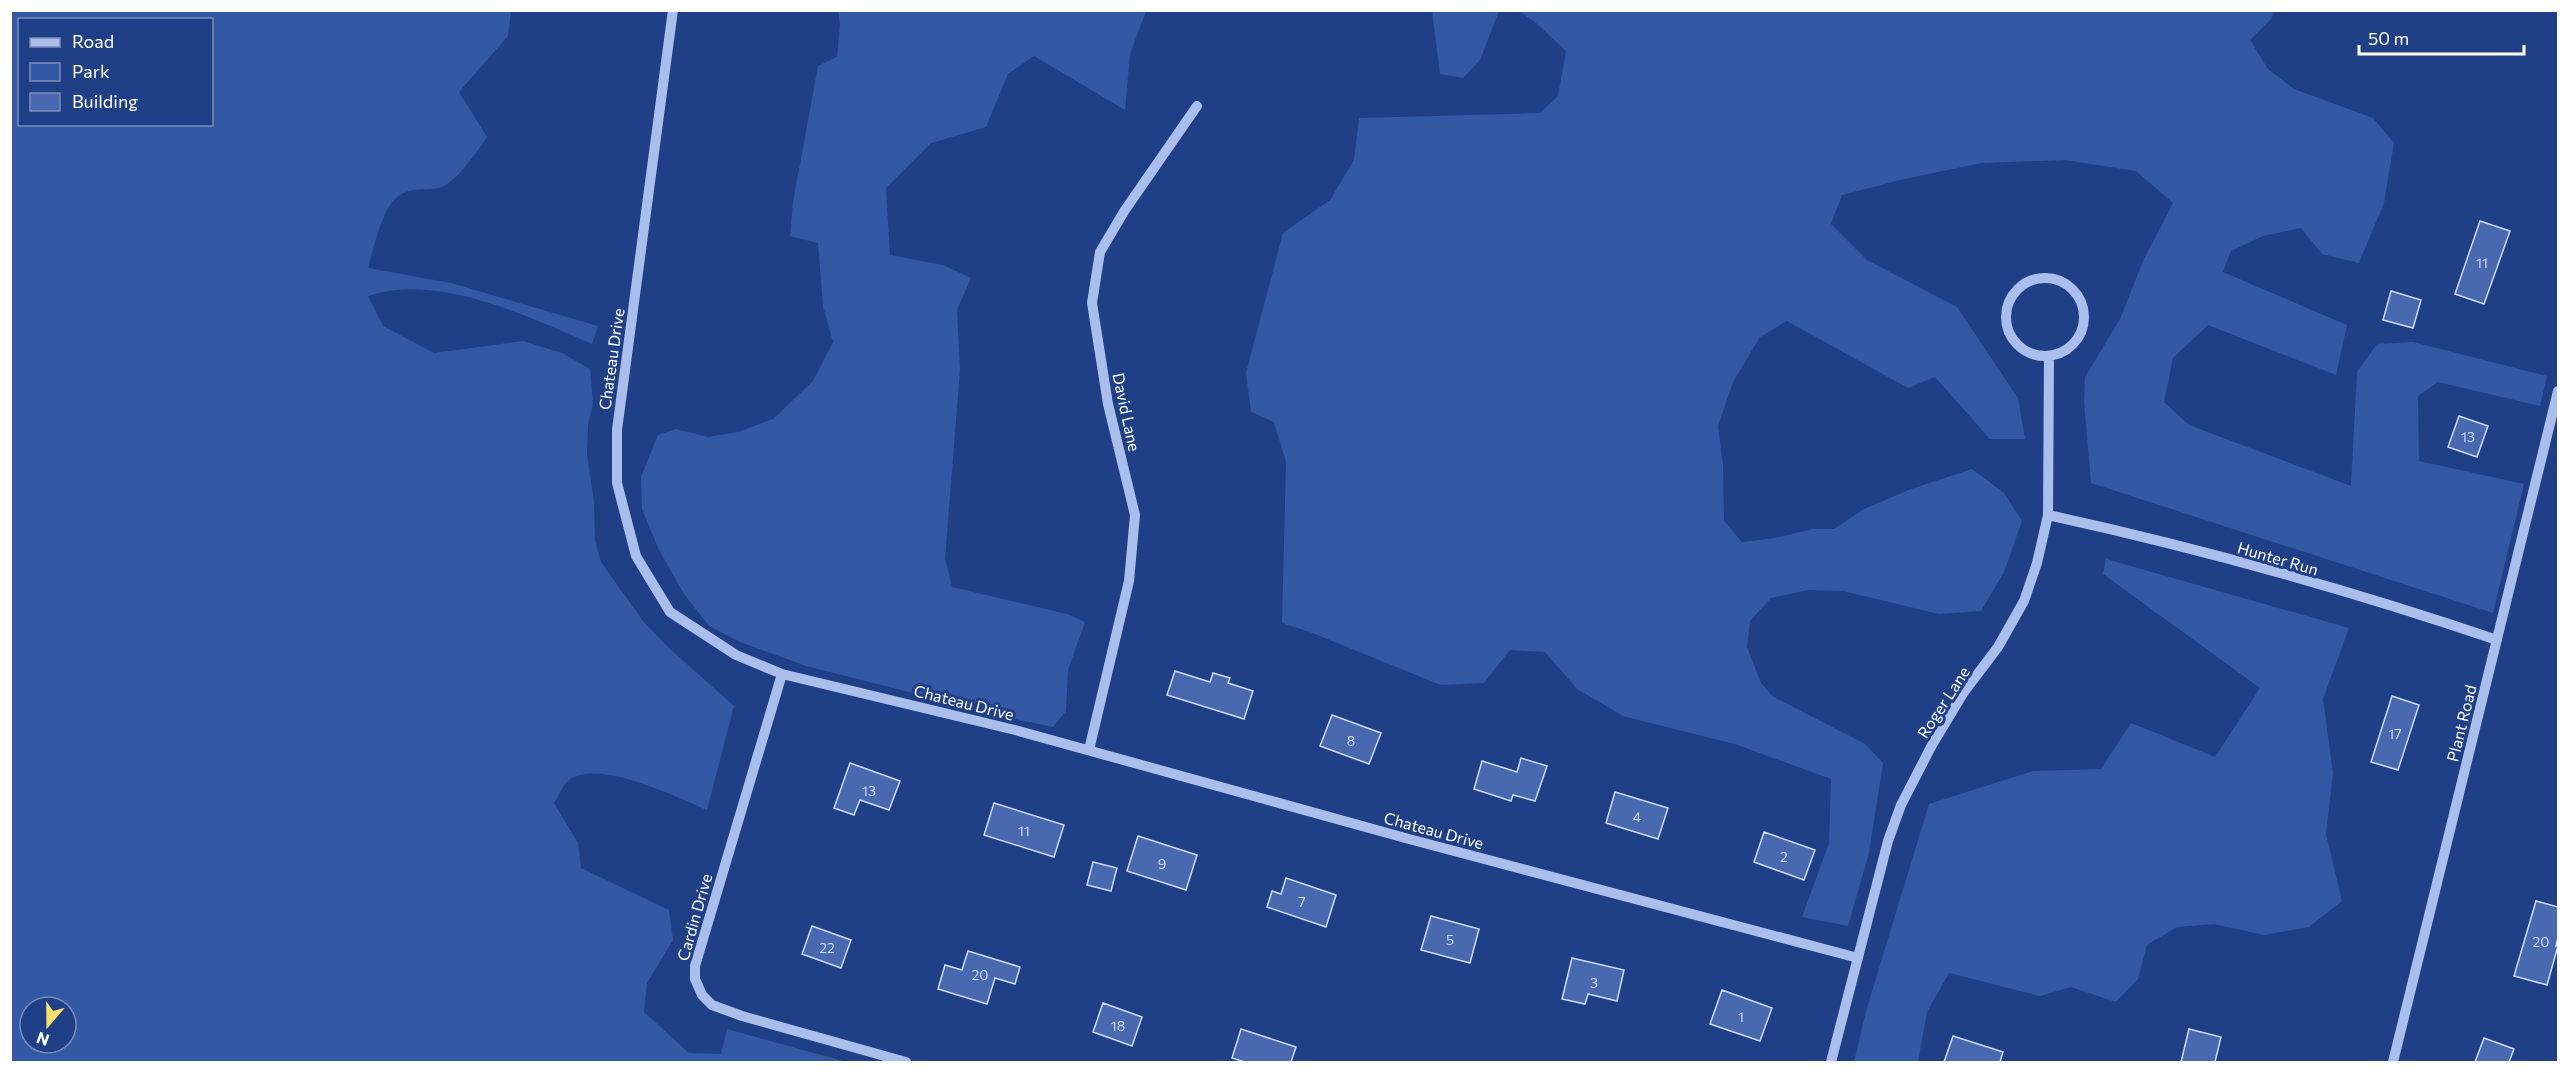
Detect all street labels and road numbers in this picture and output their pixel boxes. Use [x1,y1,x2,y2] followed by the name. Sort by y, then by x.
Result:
[594,307,628,411] street label: Chateau Drive
[1109,371,1145,453] street label: David Lane
[2235,537,2321,579] street label: Hunter Run
[1913,663,1973,741] street label: Roger Lane
[912,680,1016,724] street label: Chateau Drive
[2442,683,2480,763] street label: Plant Road
[1382,808,1486,852] street label: Chateau Drive
[673,871,715,963] street label: Cardin Drive

